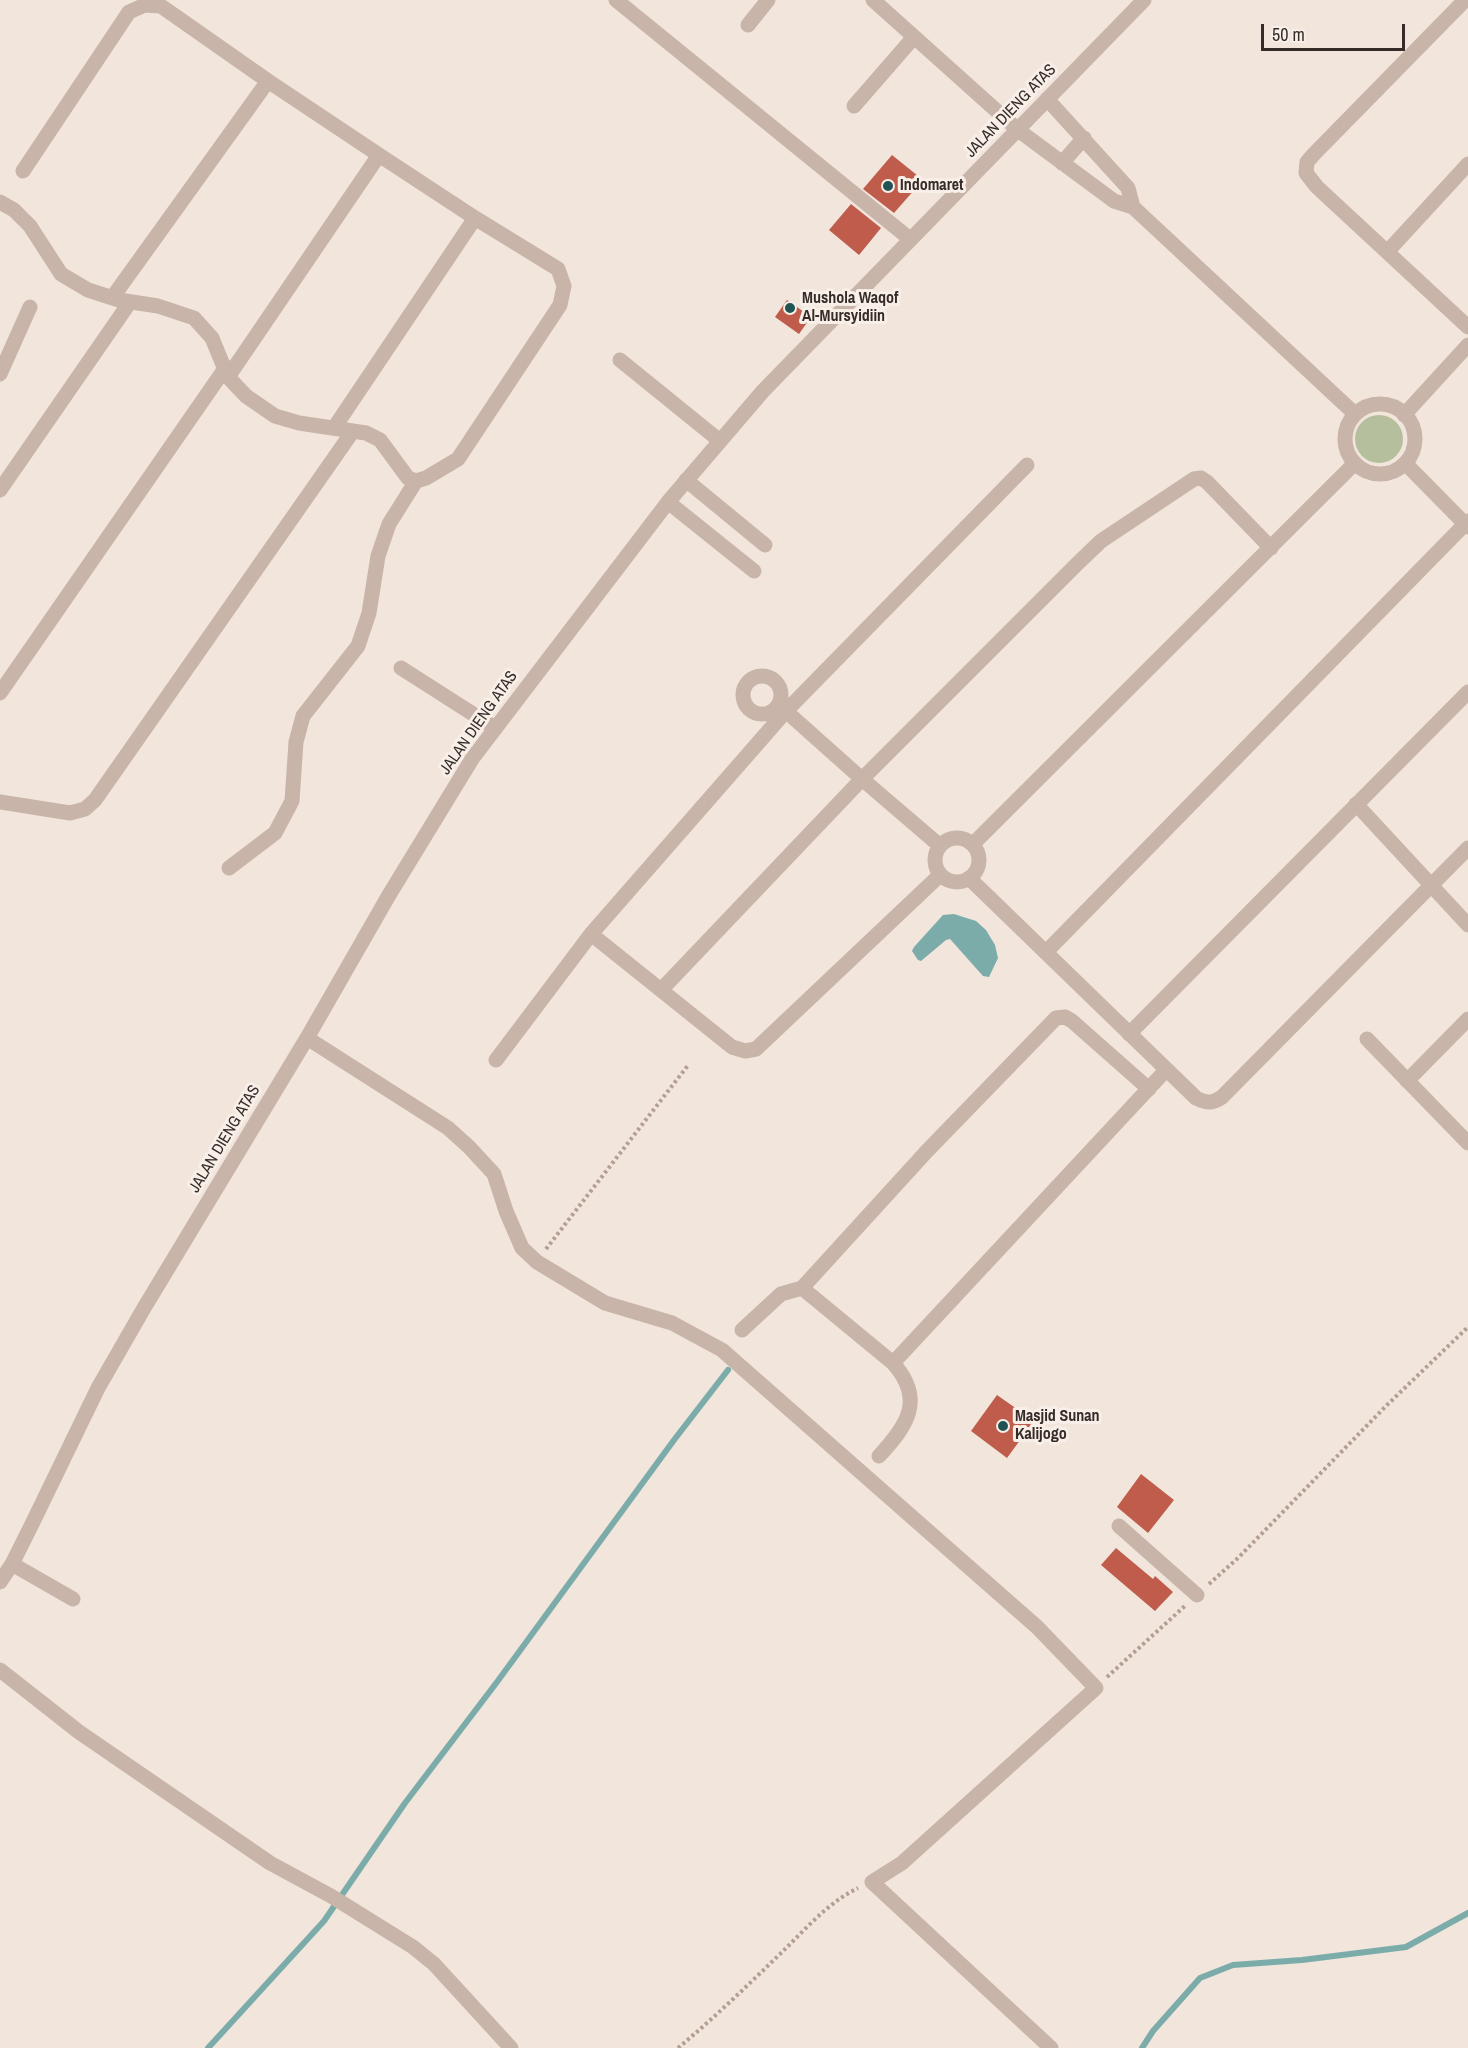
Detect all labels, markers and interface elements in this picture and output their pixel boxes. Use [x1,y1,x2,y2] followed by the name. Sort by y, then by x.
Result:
[1264,12,1408,50] scale bar
[1272,22,1305,47] text: 50 m
[962,60,1060,162] street label: JALAN DIENG ATAS
[900,176,963,196] place label: Indomaret
[881,179,895,193] marker: Indomaret
[802,289,898,327] place label: Mushola Waqof Al-Mursyidiin
[783,301,797,315] marker: Mushola Waqof Al-Mursyidiin
[436,668,522,778] street label: JALAN DIENG ATAS
[185,1082,265,1196] street label: JALAN DIENG ATAS
[1015,1407,1100,1445] place label: Masjid Sunan Kalijogo
[996,1419,1010,1433] marker: Masjid Sunan Kalijogo

